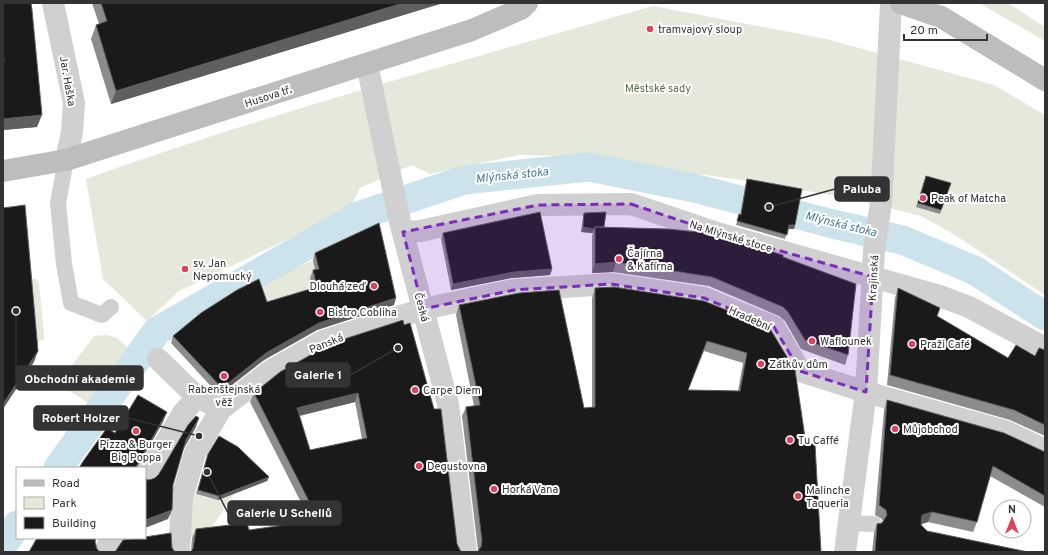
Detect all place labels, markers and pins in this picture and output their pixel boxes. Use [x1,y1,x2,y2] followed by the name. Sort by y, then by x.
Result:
[658,23,742,37] place label: tramvajový sloup
[645,24,655,34] marker: tramvajový sloup
[835,177,889,201] callout: Paluba
[931,192,1006,206] place label: Peak of Matcha
[918,193,928,203] marker: Peak of Matcha
[627,246,673,274] place label: Čajírna & Kafírna
[614,254,624,264] marker: Čajírna & Kafírna
[193,257,252,284] place label: sv. Jan Nepomucký
[180,264,190,274] marker: sv. Jan Nepomucký
[310,280,366,294] place label: Dlouhá zeď
[369,281,379,291] marker: Dlouhá zeď
[328,306,397,320] place label: Bistro Cobliha
[315,307,325,317] marker: Bistro Cobliha
[820,335,872,349] place label: Waflounek
[807,336,817,346] marker: Waflounek
[920,338,970,352] place label: Praži Café
[907,339,917,349] marker: Praži Café
[769,358,828,372] place label: Zátkův dům
[756,359,766,369] marker: Zátkův dům
[286,363,350,387] callout: Galerie 1
[16,366,143,390] callout: Obchodní akademie
[219,371,229,381] marker: Rabenštejnská věž
[188,383,260,410] place label: Rabenštejnská věž
[423,384,481,398] place label: Carpe Diem
[410,385,420,395] marker: Carpe Diem
[34,406,128,430] callout: Robert Holzer
[903,423,958,437] place label: Můjobchod
[890,424,900,434] marker: Můjobchod
[131,426,141,436] marker: Pizza & Burger Big Poppa
[798,434,839,448] place label: Tu Caffé
[785,435,795,445] marker: Tu Caffé
[99,438,173,465] place label: Pizza & Burger Big Poppa
[427,460,486,474] place label: Degustovna
[414,461,424,471] marker: Degustovna
[502,483,558,497] place label: Horká Vana
[489,484,499,494] marker: Horká Vana
[806,484,850,511] place label: Malinche Taqueria
[793,491,803,501] marker: Malinche Taqueria
[228,501,341,525] callout: Galerie U Schellů

